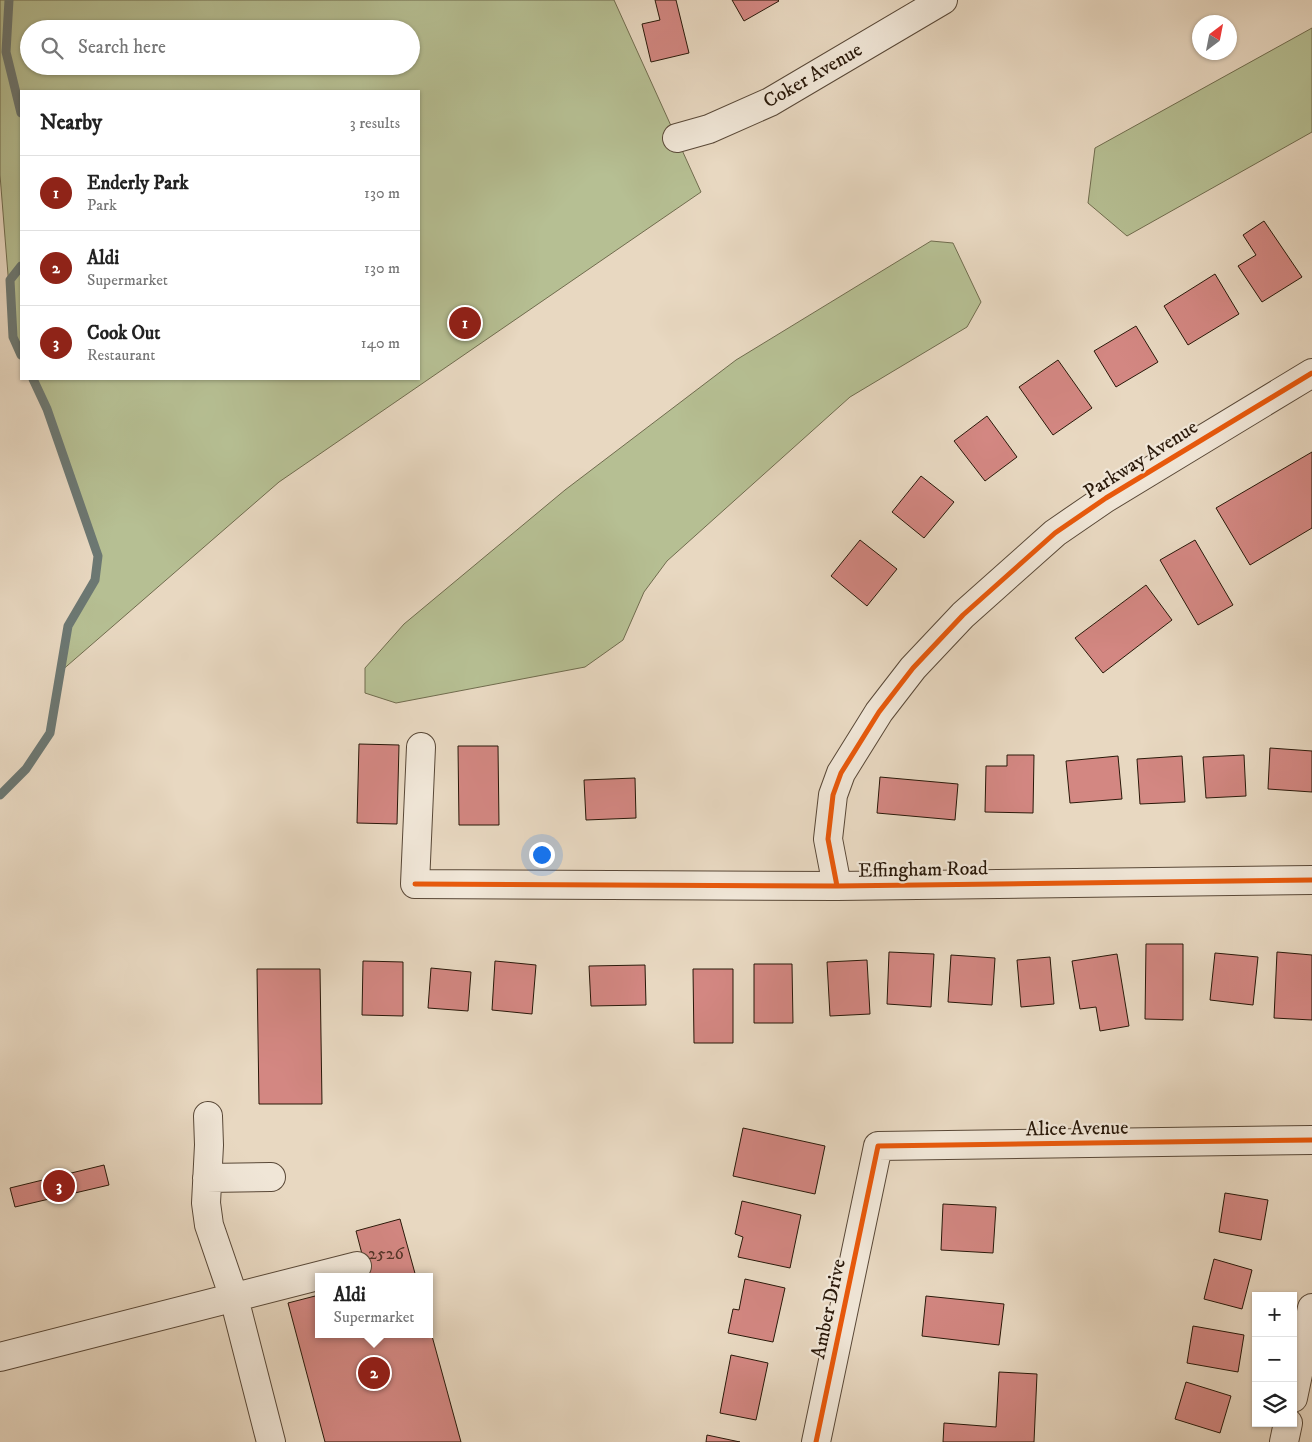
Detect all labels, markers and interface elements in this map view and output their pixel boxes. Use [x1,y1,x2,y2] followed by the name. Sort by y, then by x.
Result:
[1192,15,1237,60] north arrow
[20,20,420,75] search box
[38,34,66,62] icon: search
[78,36,166,59] text: Search here
[759,38,867,114] street label: Coker Avenue
[40,110,102,136] text: Nearby
[350,113,400,133] text: 3 results
[87,172,189,195] text: Enderly Park
[53,183,59,203] text: 1
[364,183,400,203] text: 130 m
[87,195,117,215] text: Park
[87,247,119,270] text: Aldi
[52,258,60,278] text: 2
[364,258,400,278] text: 130 m
[87,270,168,290] text: Supermarket
[449,304,481,342] pin: 1
[87,322,160,345] text: Cook Out
[53,333,59,353] text: 3
[361,333,400,353] text: 140 m
[87,345,155,365] text: Restaurant
[1079,415,1203,505] street label: Parkway Avenue
[529,842,555,868] your location
[858,856,988,884] street label: Effingham Road
[1025,1116,1129,1142] street label: Alice Avenue
[43,1167,75,1205] pin: 3
[368,1243,405,1265] house number: 2526
[806,1257,852,1361] street label: Amber Drive
[315,1273,433,1338] popup
[334,1284,366,1307] text: Aldi
[1252,1292,1297,1427] map controls
[1252,1292,1297,1337] button: +
[334,1307,414,1327] text: Supermarket
[1252,1337,1297,1382] button: −
[358,1354,390,1392] pin: 2
[1252,1382,1297,1427] button: layers

